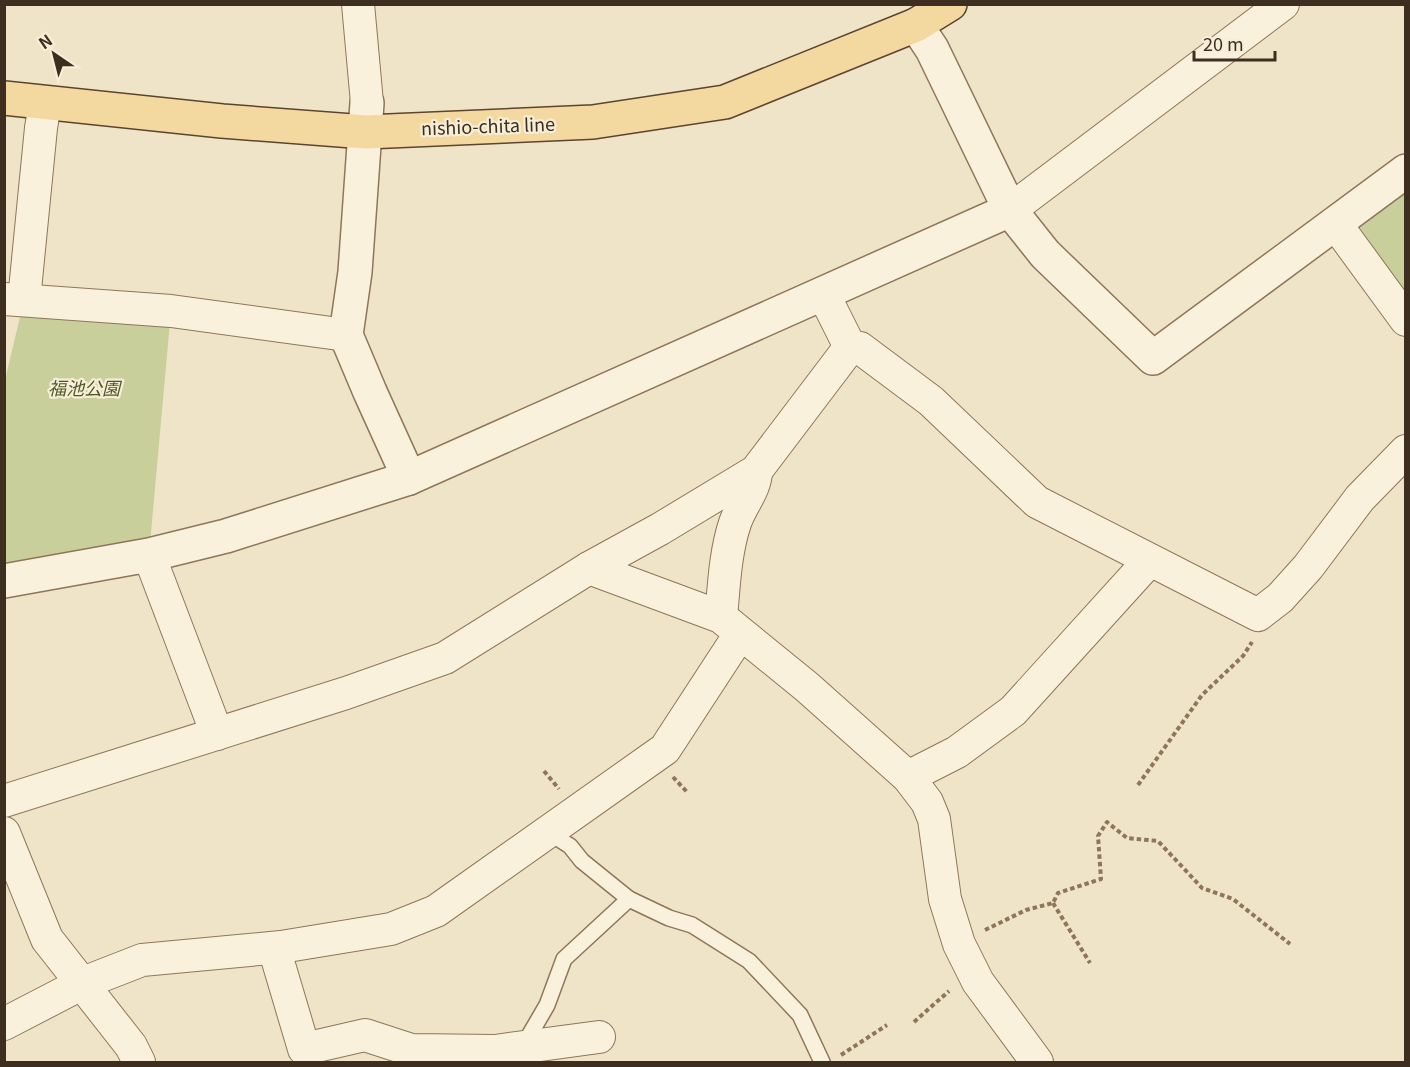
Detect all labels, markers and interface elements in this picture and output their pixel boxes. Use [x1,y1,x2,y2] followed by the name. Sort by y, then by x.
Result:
[24,24,84,84] north arrow
[1194,24,1275,62] scale bar
[33,28,57,54] text: N
[1203,30,1244,56] text: 20 m
[421,110,555,140] street label: nishio-chita line
[48,374,123,400] park label: 福池公園

